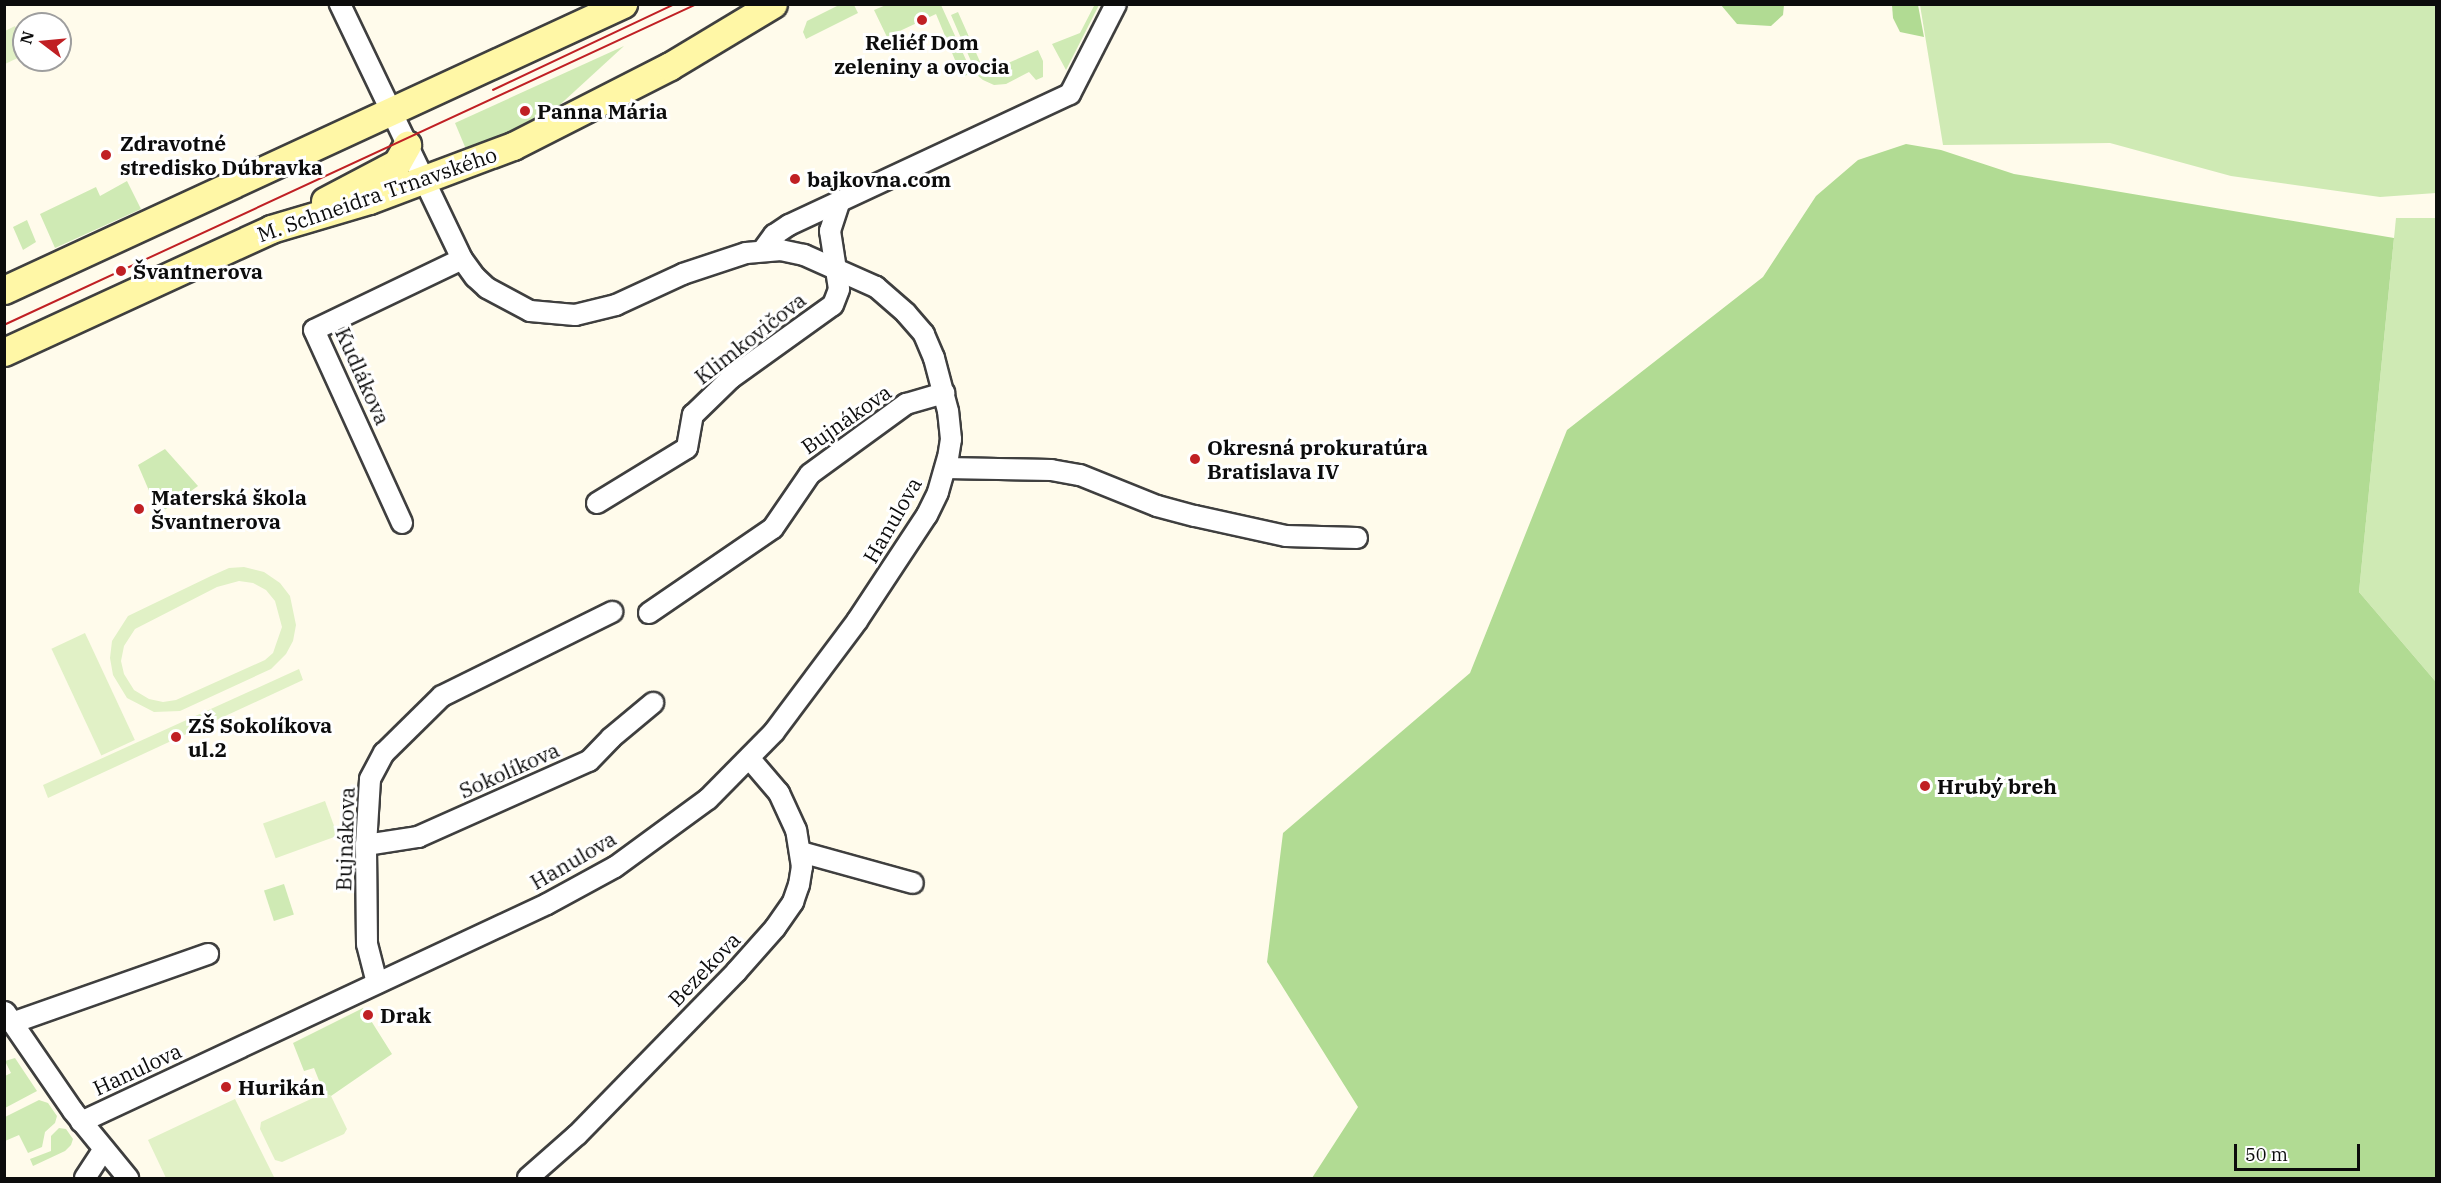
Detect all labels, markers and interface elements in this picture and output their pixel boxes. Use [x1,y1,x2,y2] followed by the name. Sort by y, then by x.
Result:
[12,12,72,72] north arrow
[915,13,929,27] marker: Reliéf Dom zeleniny a ovocia
[15,29,38,46] text: N
[834,29,1010,79] place label: Reliéf Dom zeleniny a ovocia
[537,98,668,124] place label: Panna Mária
[518,104,532,118] marker: Panna Mária
[120,130,323,180] place label: Zdravotné stredisko Dúbravka
[254,141,500,247] street label: M. Schneidra Trnavského
[97,146,115,164] marker: Zdravotné stredisko Dúbravka
[807,166,951,192] place label: bajkovna.com
[788,172,802,186] marker: bajkovna.com
[133,258,263,284] place label: Švantnerova
[114,264,128,278] marker: Švantnerova
[690,287,810,389] street label: Klimkovičova
[330,323,396,429] street label: Kudlákova
[796,379,896,459] street label: Bujnákova
[1207,434,1428,484] place label: Okresná prokuratúra Bratislava IV
[1188,452,1202,466] marker: Okresná prokuratúra Bratislava IV
[857,473,927,567] street label: Hanulova
[151,484,307,534] place label: Materská škola Švantnerova
[132,502,146,516] marker: Materská škola Švantnerova
[188,712,332,762] place label: ZŠ Sokolíkova ul.2
[169,730,183,744] marker: ZŠ Sokolíkova ul.2
[455,737,563,803] street label: Sokolíkova
[1937,773,2057,799] place label: Hrubý breh
[1918,779,1932,793] marker: Hrubý breh
[331,787,359,891] street label: Bujnákova
[526,825,620,895] street label: Hanulova
[663,927,745,1011] street label: Bezekova
[380,1002,431,1028] place label: Drak
[361,1008,375,1022] marker: Drak
[89,1038,185,1100] street label: Hanulova
[238,1074,325,1100] place label: Hurikán
[219,1080,233,1094] marker: Hurikán
[2237,1132,2363,1170] scale bar
[2245,1143,2288,1166] text: 50 m

